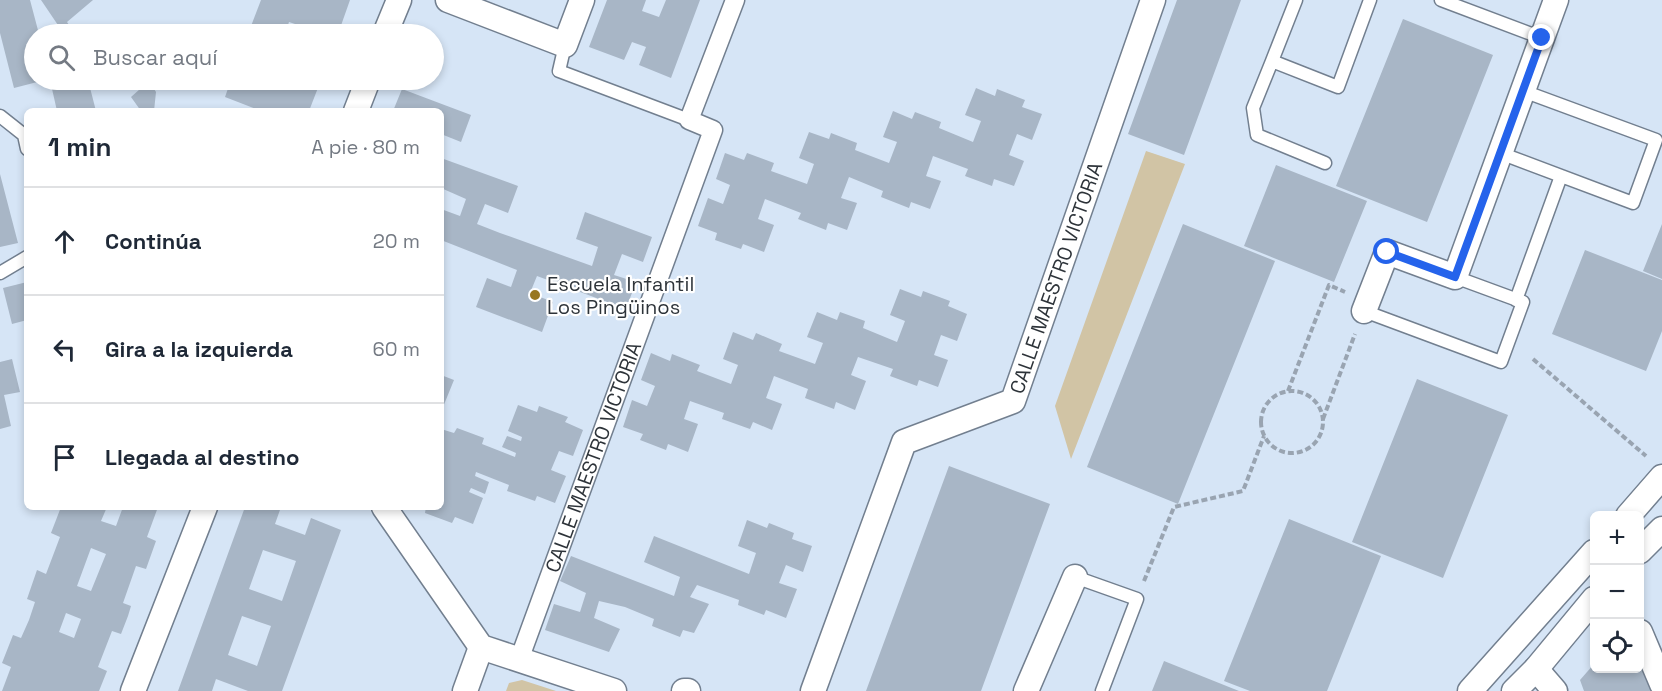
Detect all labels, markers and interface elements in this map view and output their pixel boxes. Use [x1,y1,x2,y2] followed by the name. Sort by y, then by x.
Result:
[24,24,444,90] search box
[1528,24,1554,50] route end
[45,41,78,74] icon: search
[93,43,218,71] text: Buscar aquí
[48,130,112,164] text: 1 min
[311,134,420,160] text: A pie · 80 m
[1004,158,1109,397] street label: CALLE MAESTRO VICTORIA
[48,225,81,258] icon: ahead
[105,227,201,255] text: Continúa
[373,228,420,254] text: 20 m
[1373,238,1399,264] route start
[547,271,694,320] place label: Escuela Infantil Los Pingüinos
[528,288,542,302] marker: Escuela Infantil Los Pingüinos
[48,333,81,366] icon: left
[105,335,293,363] text: Gira a la izquierda
[373,336,420,362] text: 60 m
[539,338,647,576] street label: CALLE MAESTRO VICTORIA
[48,441,81,474] icon: arrive
[105,443,299,471] text: Llegada al destino
[1590,511,1644,673] map controls
[1590,511,1644,565] button: +
[1590,565,1644,619] button: −
[1590,619,1644,673] button: locate

